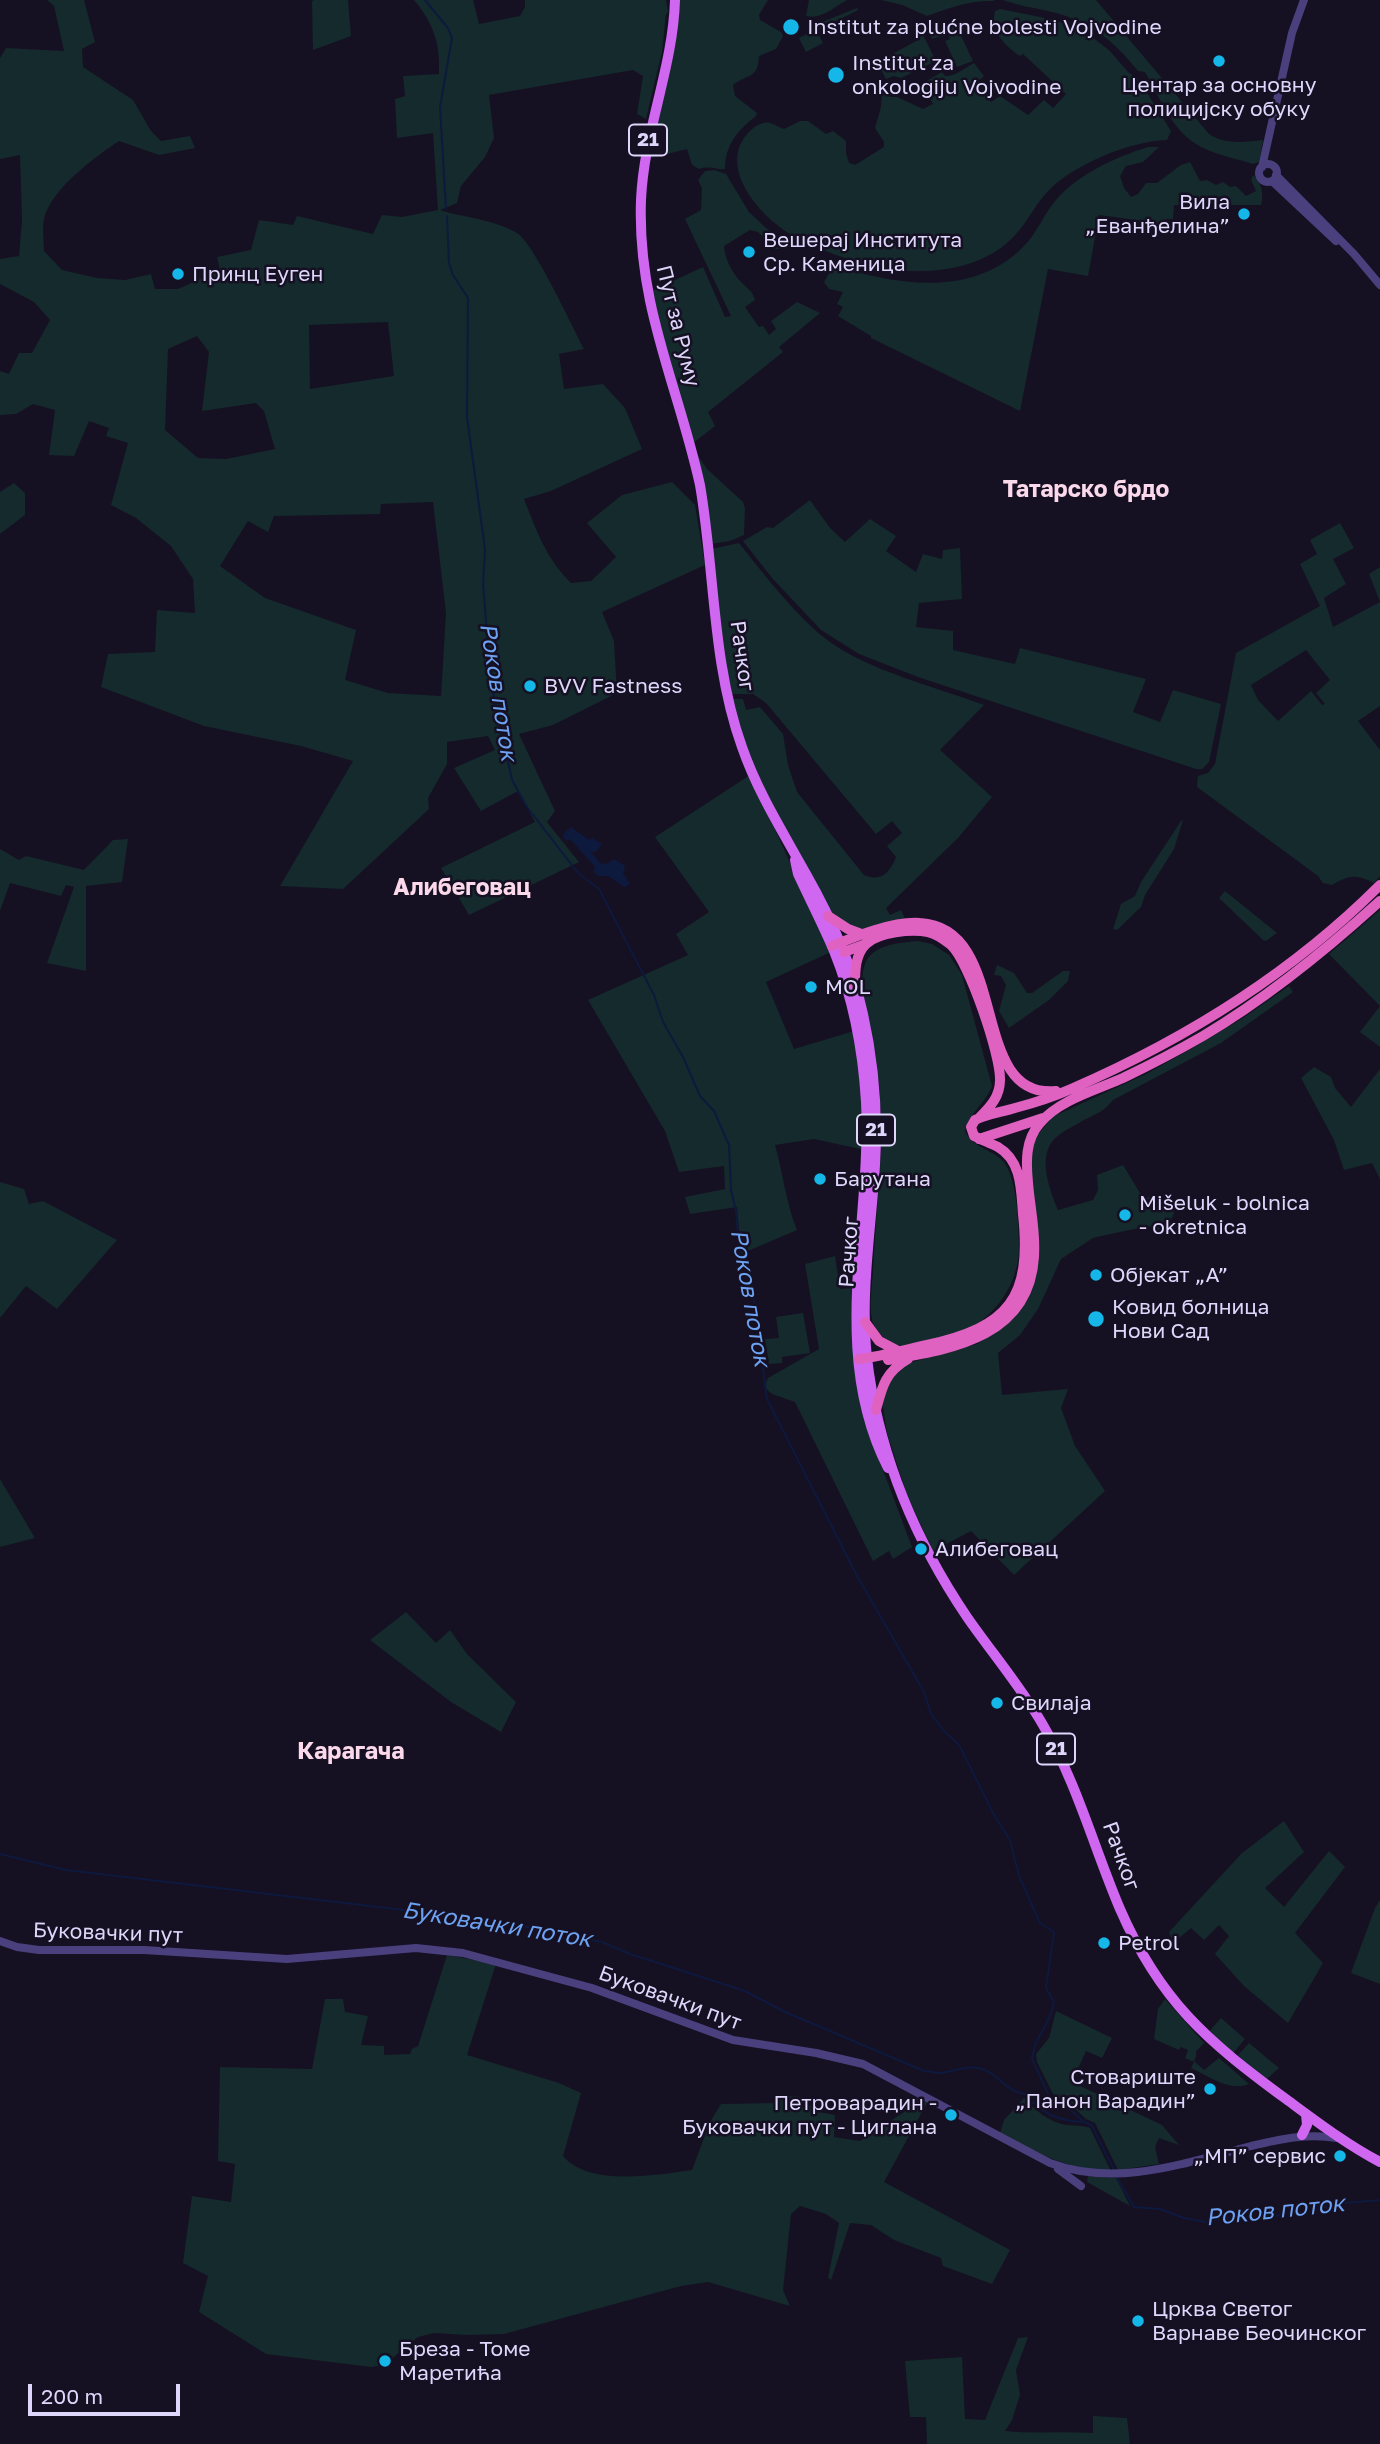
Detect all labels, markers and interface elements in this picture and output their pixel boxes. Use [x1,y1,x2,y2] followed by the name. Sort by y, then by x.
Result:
[807,14,1162,40] place label: Institut za plućne bolesti Vojvodine
[781,17,801,37] marker: Institut za plućne bolesti Vojvodine
[852,50,1061,100] place label: Institut za onkologiju Vojvodine
[1211,53,1227,69] marker: Центар за основну полицијску обуку
[826,65,846,85] marker: Institut za onkologiju Vojvodine
[1122,72,1316,122] place label: Центар за основну полицијску обуку
[629,124,667,156] road number: 21
[1085,189,1230,239] place label: Вила „Еванђелина”
[1236,206,1252,222] marker: Вила „Еванђелина”
[763,227,962,277] place label: Вешерај Института Ср. Каменица
[741,244,757,260] marker: Вешерај Института Ср. Каменица
[192,261,323,287] place label: Принц Еуген
[651,263,705,389] street label: Пут за Руму
[170,266,186,282] marker: Принц Еуген
[1003,476,1169,504] district label: Татарско брдо
[725,619,759,693] street label: Рачког
[473,621,523,763] water label: Роков поток
[544,673,682,699] place label: BVV Fastness
[522,678,538,694] marker: BVV Fastness
[393,874,531,902] district label: Алибеговац
[825,974,871,1000] place label: MOL
[803,979,819,995] marker: MOL
[857,1114,895,1146] road number: 21
[834,1166,931,1192] place label: Барутана
[812,1171,828,1187] marker: Барутана
[1139,1190,1310,1240] place label: Mišeluk - bolnica - okretnica
[1117,1207,1133,1223] marker: Mišeluk - bolnica - okretnica
[834,1216,864,1288] street label: Рачког
[724,1227,776,1369] water label: Роков поток
[1110,1262,1228,1288] place label: Објекат „А”
[1088,1267,1104,1283] marker: Објекат „А”
[1112,1294,1269,1344] place label: Ковид болница Нови Сад
[1086,1309,1106,1329] marker: Ковид болница Нови Сад
[935,1536,1058,1562] place label: Алибеговац
[913,1541,929,1557] marker: Алибеговац
[1011,1690,1092,1716] place label: Свилаја
[989,1695,1005,1711] marker: Свилаја
[1037,1734,1075,1764] road number: 21
[297,1738,405,1766] district label: Карагача
[1097,1818,1145,1894] street label: Рачког
[400,1896,594,1954] water label: Буковачки поток
[33,1918,183,1948] street label: Буковачки пут
[1118,1930,1179,1956] place label: Petrol
[1096,1935,1112,1951] marker: Petrol
[595,1961,745,2035] street label: Буковачки пут
[1015,2064,1196,2114] place label: Стовариште „Панон Варадин”
[1202,2081,1218,2097] marker: Стовариште „Панон Варадин”
[682,2090,937,2140] place label: Петроварадин - Буковачки пут - Циглана
[943,2107,959,2123] marker: Петроварадин - Буковачки пут - Циглана
[1194,2143,1326,2169] place label: „МП” сервис
[1332,2148,1348,2164] marker: „МП” сервис
[1204,2190,1346,2232] water label: Роков поток
[1152,2296,1366,2346] place label: Црква Светог Варнаве Беочинског
[1130,2313,1146,2329] marker: Црква Светог Варнаве Беочинског
[399,2336,530,2386] place label: Бреза - Томе Маретића
[377,2353,393,2369] marker: Бреза - Томе Маретића
[32,2370,184,2414] scale bar
[41,2383,103,2409] text: 200 m

